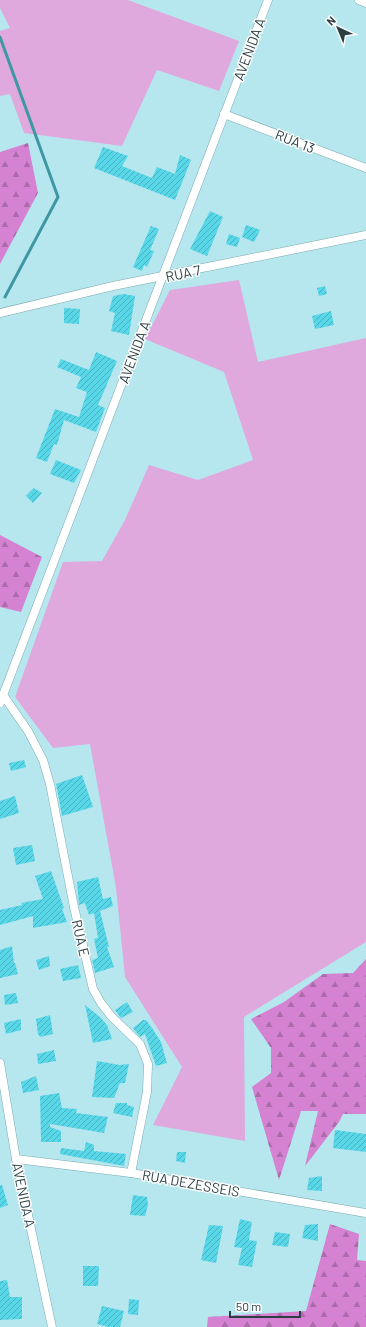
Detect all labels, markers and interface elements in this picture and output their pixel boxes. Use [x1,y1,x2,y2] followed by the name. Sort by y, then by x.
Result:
[318,8,358,48] north arrow
[324,13,338,28] text: N
[229,15,269,83] street label: AVENIDA A
[273,126,317,156] street label: RUA 13
[164,261,202,285] street label: RUA 7
[114,318,154,386] street label: AVENIDA A
[69,918,93,958] street label: RUA E
[9,1161,39,1229] street label: AVENIDA A
[141,1166,241,1200] street label: RUA DEZESSEIS
[230,1293,300,1319] scale bar
[236,1299,261,1313] text: 50 m

